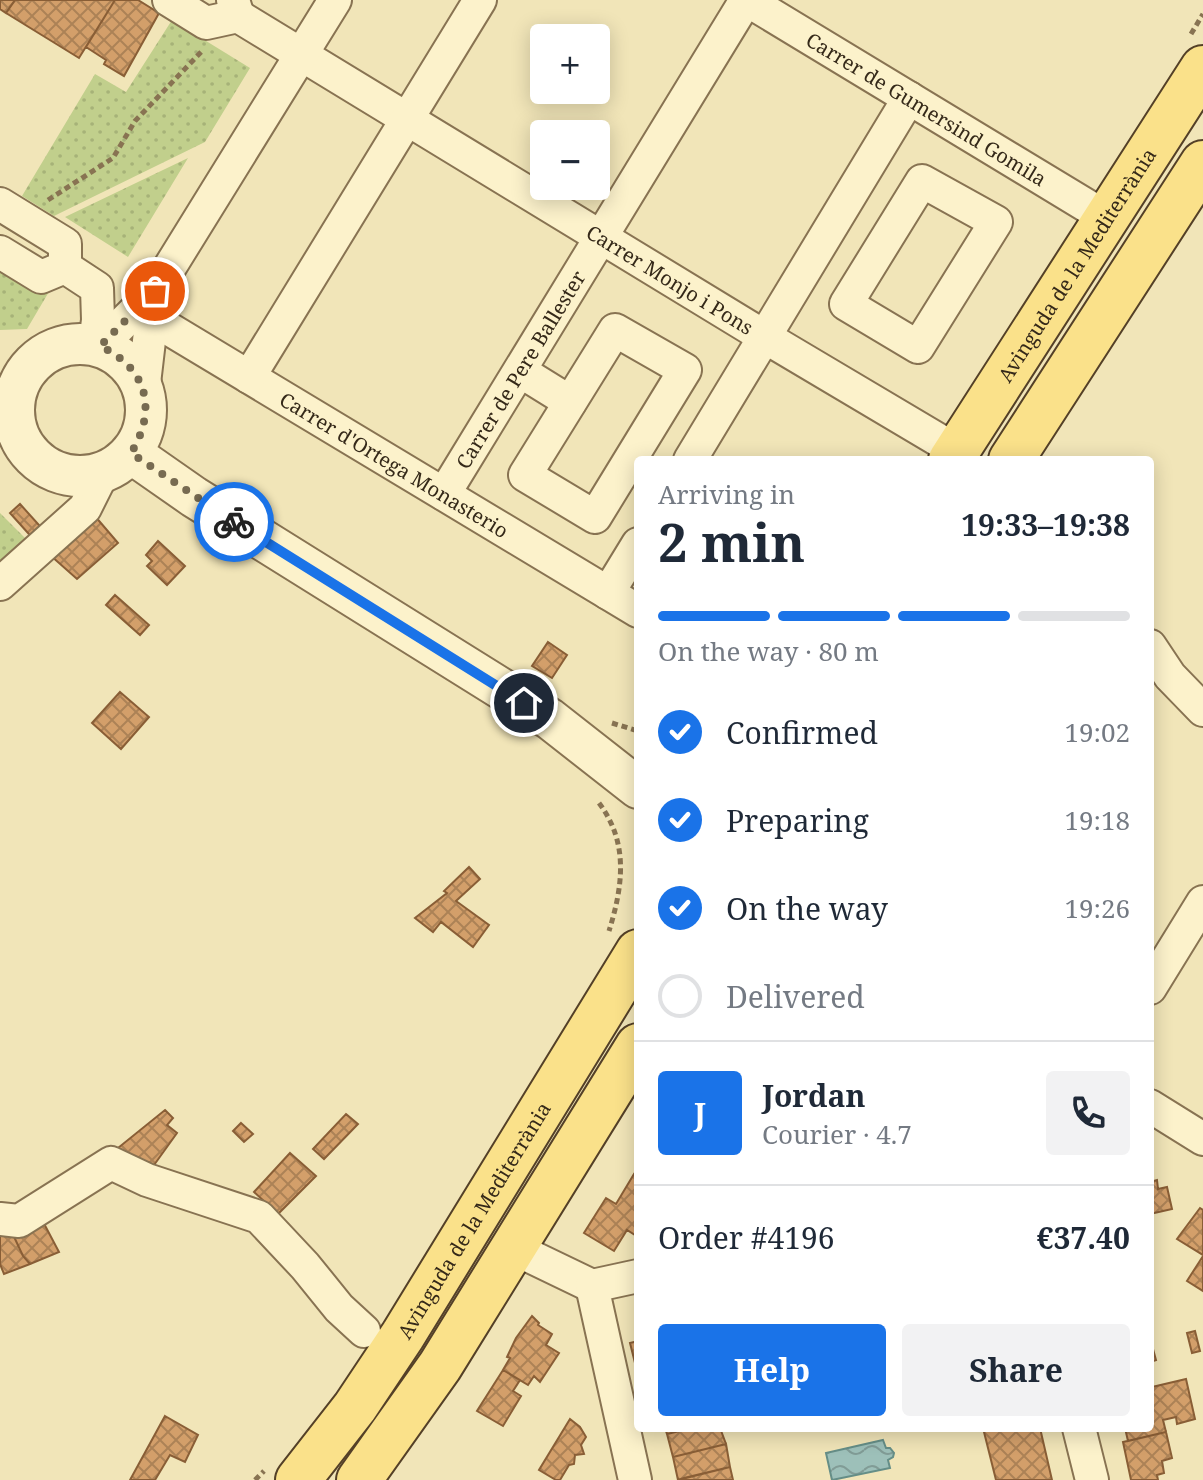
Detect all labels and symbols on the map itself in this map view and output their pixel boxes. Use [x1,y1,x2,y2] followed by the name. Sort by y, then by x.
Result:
[801,26,1052,192] street label: Carrer de Gumersind Gomila
[991,143,1162,387] street label: Avinguda de la Mediterrània
[582,218,759,340] street label: Carrer Monjo i Pons
[121,257,189,325] pin
[449,265,591,474] street label: Carrer de Pere Ballester
[275,385,514,544] street label: Carrer d'Ortega Monasterio
[194,482,274,562] courier
[490,669,558,737] pin
[391,1097,556,1344] street label: Avinguda de la Mediterrània

